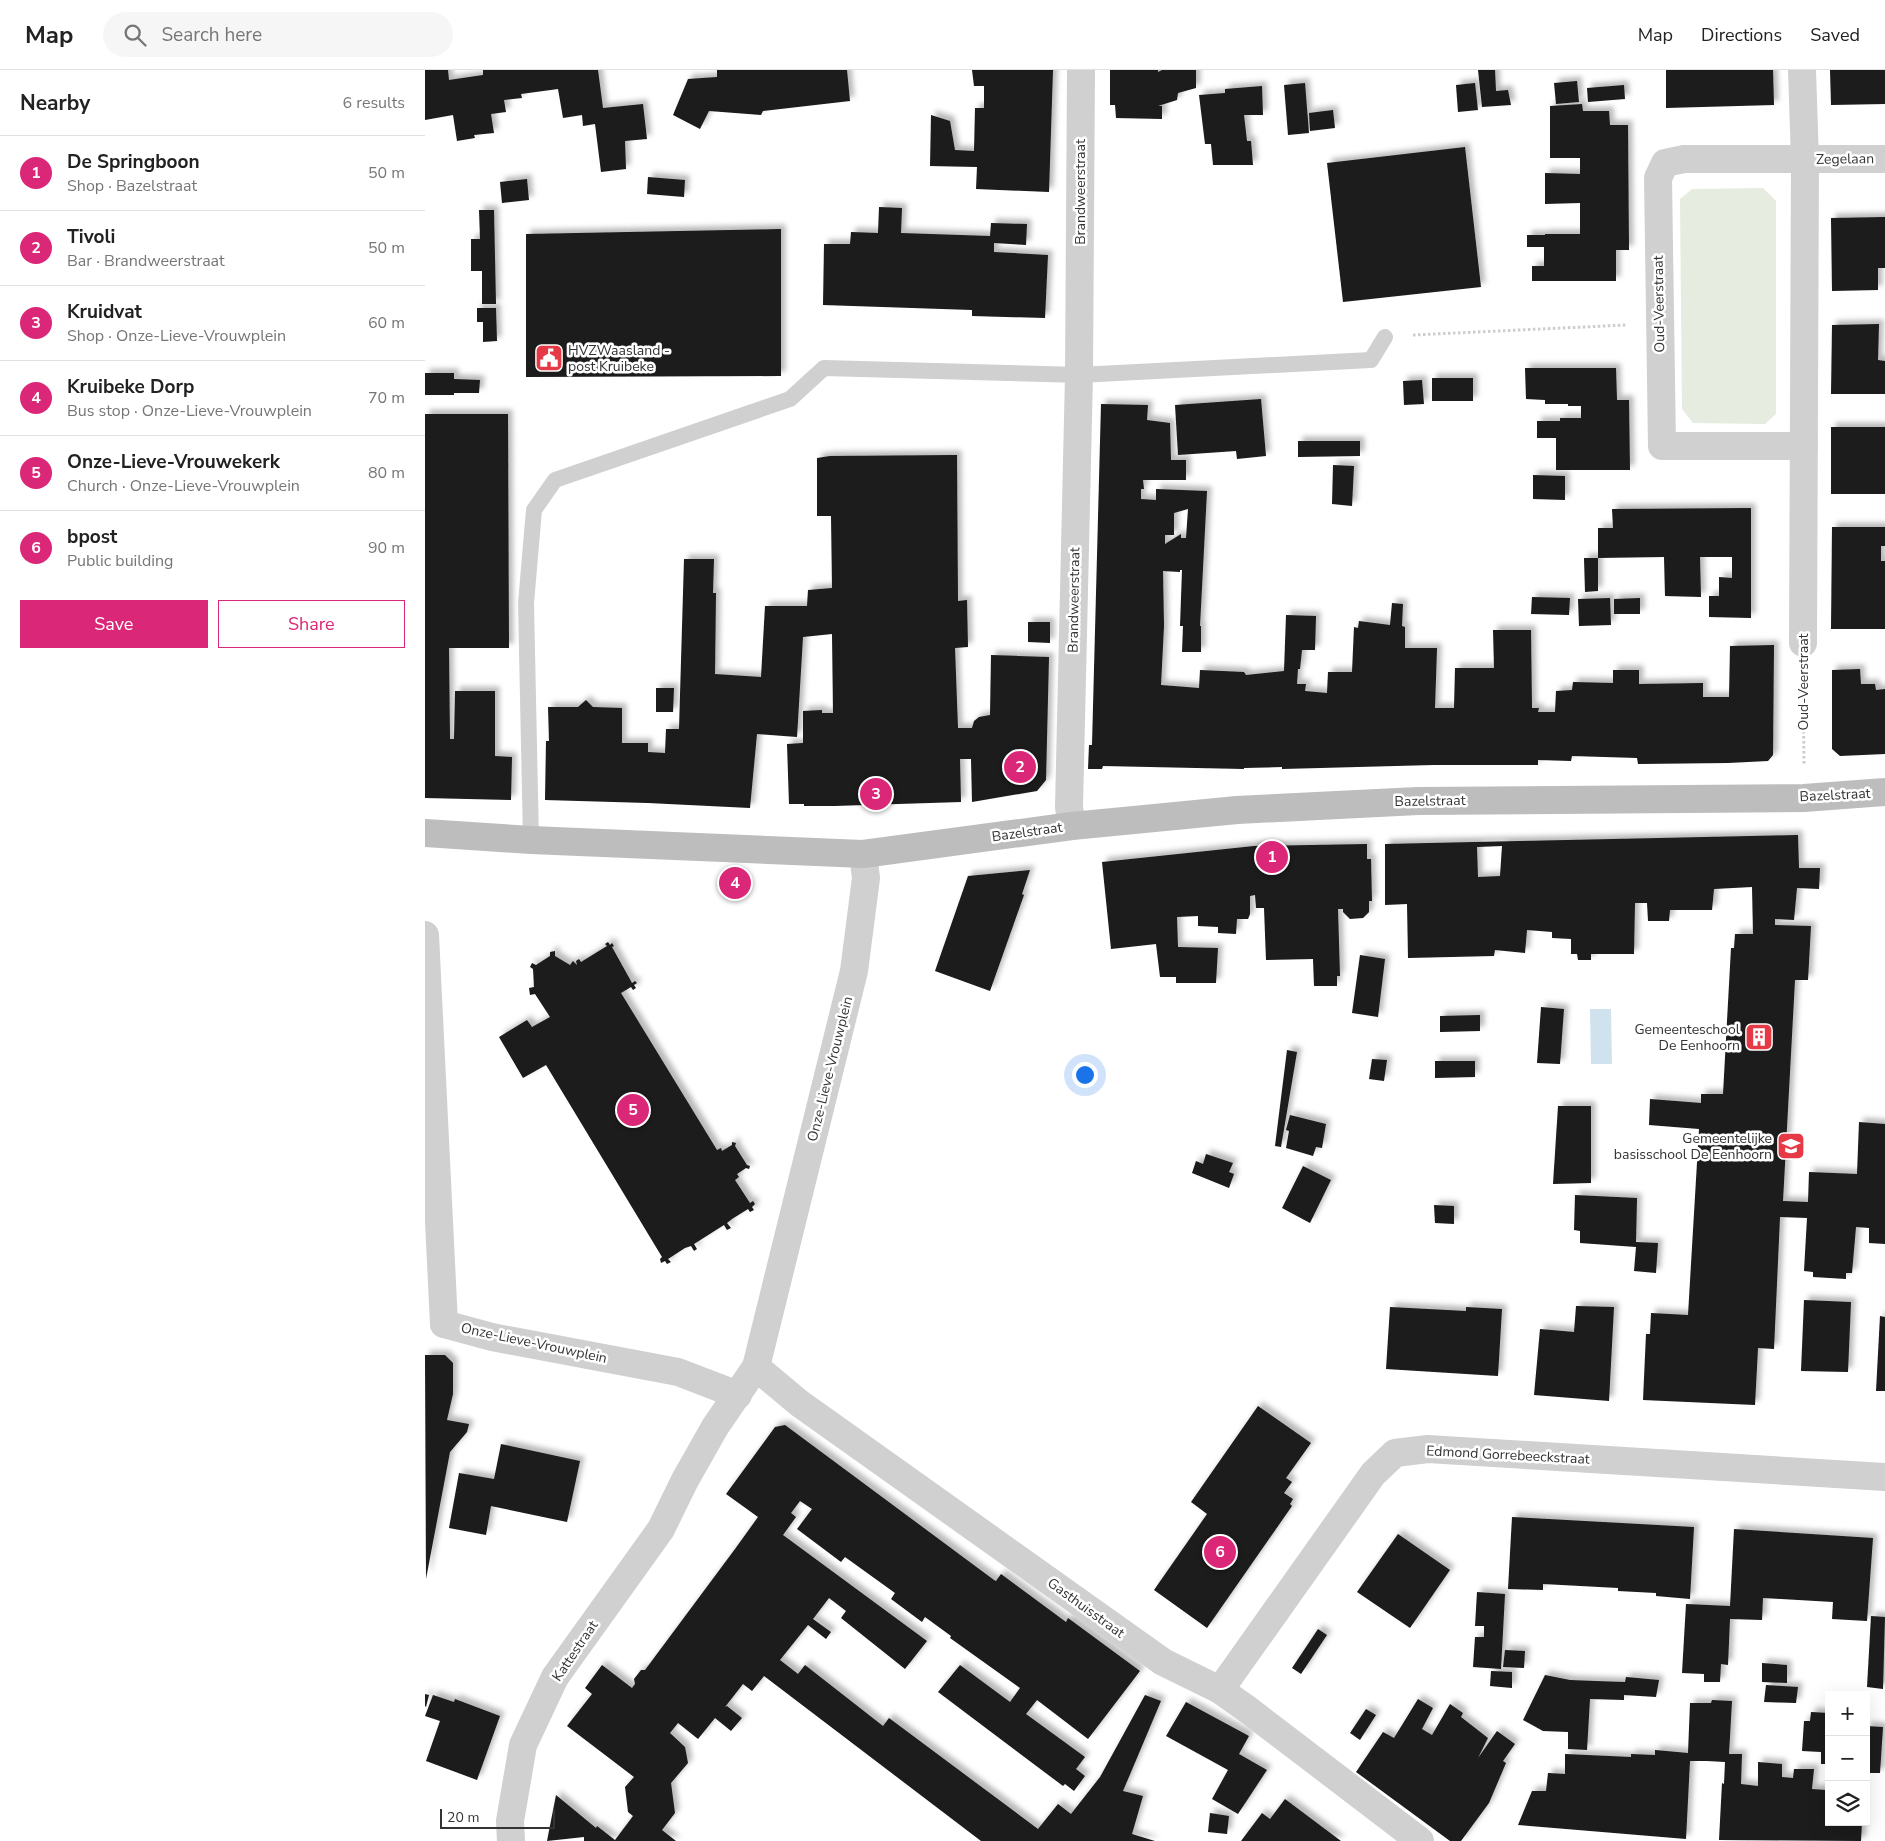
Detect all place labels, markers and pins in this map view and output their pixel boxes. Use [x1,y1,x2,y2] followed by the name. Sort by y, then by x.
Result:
[568,341,670,376] place label: HVZWaasland - post Kruibeke
[534,343,564,373] public building icon: HVZWaasland - post Kruibeke
[1004,748,1036,786] pin: 2
[860,775,892,813] pin: 3
[1256,838,1288,876] pin: 1
[719,864,751,902] pin: 4
[1634,1020,1741,1055] place label: Gemeenteschool De Eenhoorn
[1744,1022,1774,1052] building icon: Gemeenteschool De Eenhoorn
[617,1091,649,1129] pin: 5
[1614,1129,1772,1164] place label: Gemeentelijke basisschool De Eenhoorn
[1776,1131,1806,1161] school or university icon: Gemeentelijke basisschool De Eenhoorn
[1204,1533,1236,1571] pin: 6

